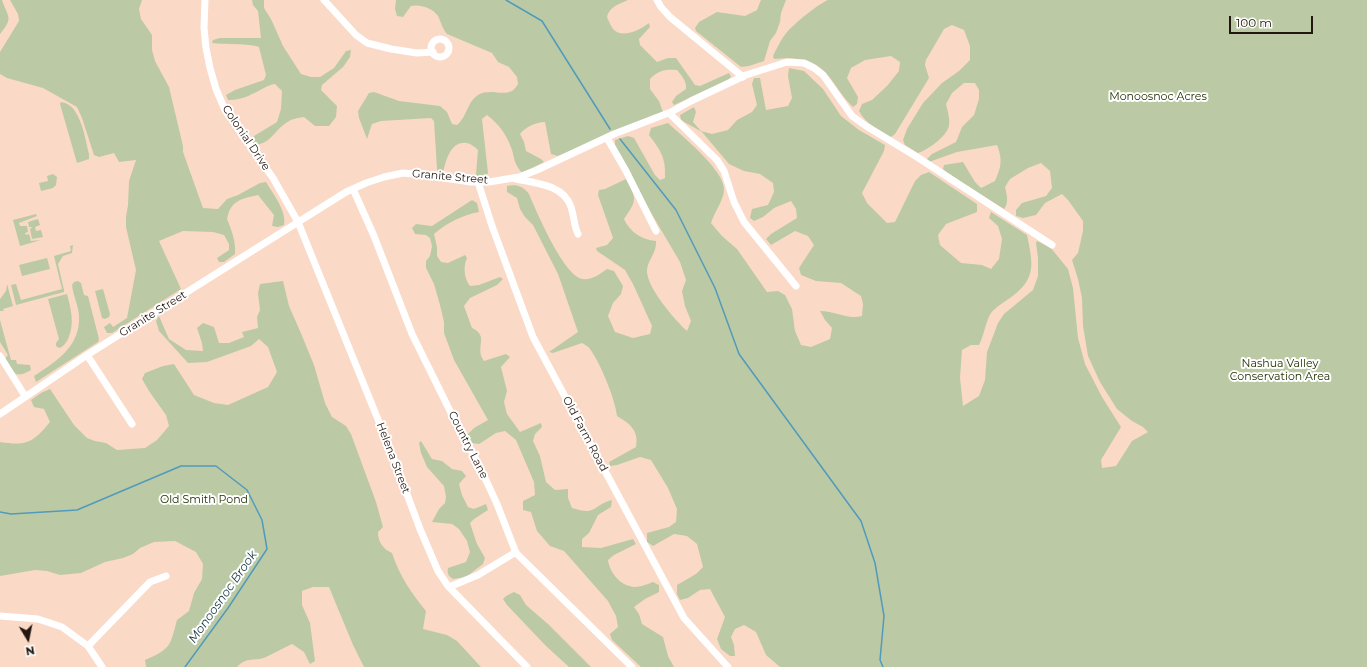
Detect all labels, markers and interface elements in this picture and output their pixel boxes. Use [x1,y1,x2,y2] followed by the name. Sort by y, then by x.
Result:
[1231,8,1315,34] scale bar
[1236,15,1272,30] text: 100 m
[1109,90,1207,104] park label: Monoosnoc Acres
[219,103,273,173] street label: Colonial Drive
[411,167,489,187] street label: Granite Street
[117,288,189,340] street label: Granite Street
[1230,357,1330,383] park label: Nashua Valley Conservation Area
[560,394,610,474] street label: Old Farm Road
[445,409,491,481] street label: Country Lane
[373,421,413,495] street label: Helena Street
[160,493,248,507] park label: Old Smith Pond
[186,548,260,646] water label: Monoosnoc Brook
[8,619,48,659] north arrow
[24,643,36,658] text: N

